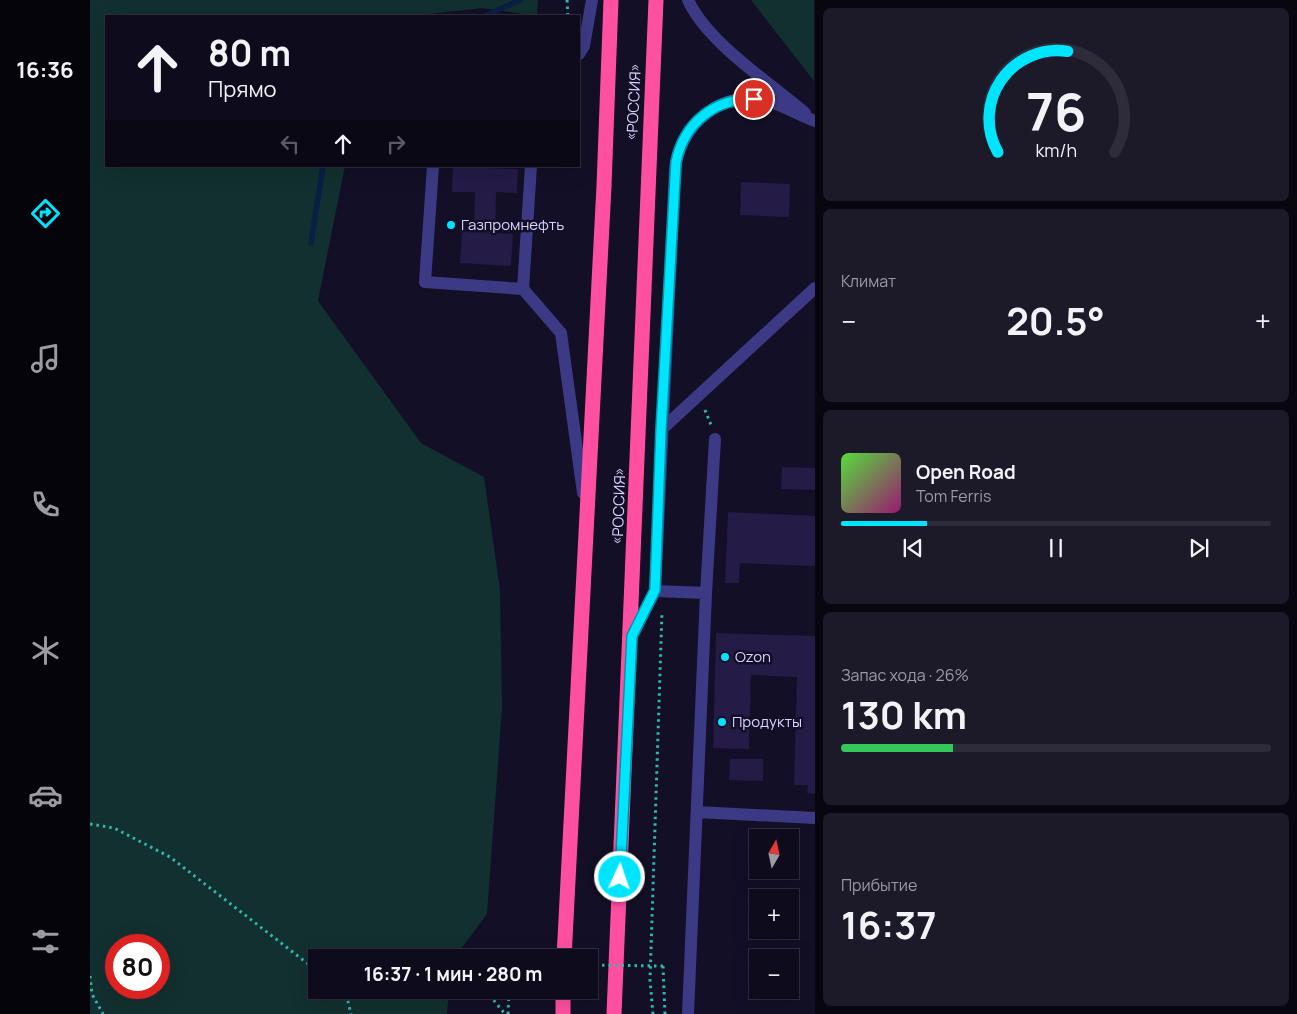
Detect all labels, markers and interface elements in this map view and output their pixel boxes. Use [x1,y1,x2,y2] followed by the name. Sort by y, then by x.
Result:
[208,29,291,77] text: 80 m
[125,35,190,100] icon: ahead
[16,55,74,85] text: 16:36
[621,63,646,141] street label: «РОССИЯ»
[208,74,277,104] text: Прямо
[1026,76,1086,147] text: 76
[733,78,775,120] pin
[740,85,768,113] icon: arrive
[276,130,304,158] icon: left
[329,130,357,158] icon: ahead
[382,130,410,158] icon: right
[1035,138,1077,162] text: km/h
[28,196,63,231] icon: directions
[461,214,564,235] place label: Газпромнефть
[445,219,457,231] marker: Газпромнефть
[841,270,896,292] text: Климат
[1006,294,1105,346] text: 20.5°
[841,302,856,340] text: −
[1255,302,1271,340] text: +
[28,341,63,376] icon: music
[916,459,1016,485] text: Open Road
[607,467,630,545] street label: «РОССИЯ»
[916,485,991,507] text: Tom Ferris
[28,487,63,522] icon: phone
[899,534,927,562] icon: previous
[1042,534,1070,562] icon: pause
[1185,534,1213,562] icon: next
[28,633,63,668] icon: climate
[735,646,771,667] place label: Ozon
[719,651,731,663] marker: Ozon
[841,664,969,686] text: Запас хода · 26%
[841,688,967,740] text: 130 km
[732,711,802,732] place label: Продукты
[716,716,728,728] marker: Продукты
[28,778,63,813] icon: car
[749,829,799,879] north arrow
[749,829,799,999] map controls
[593,850,645,902] position arrow
[841,874,917,896] text: Прибытие
[749,889,799,939] button: +
[841,898,937,950] text: 16:37
[28,924,63,959] icon: filters
[105,934,170,999] speed limit sign: 80
[749,949,799,999] button: −
[364,961,542,987] text: 16:37 · 1 мин · 280 m

